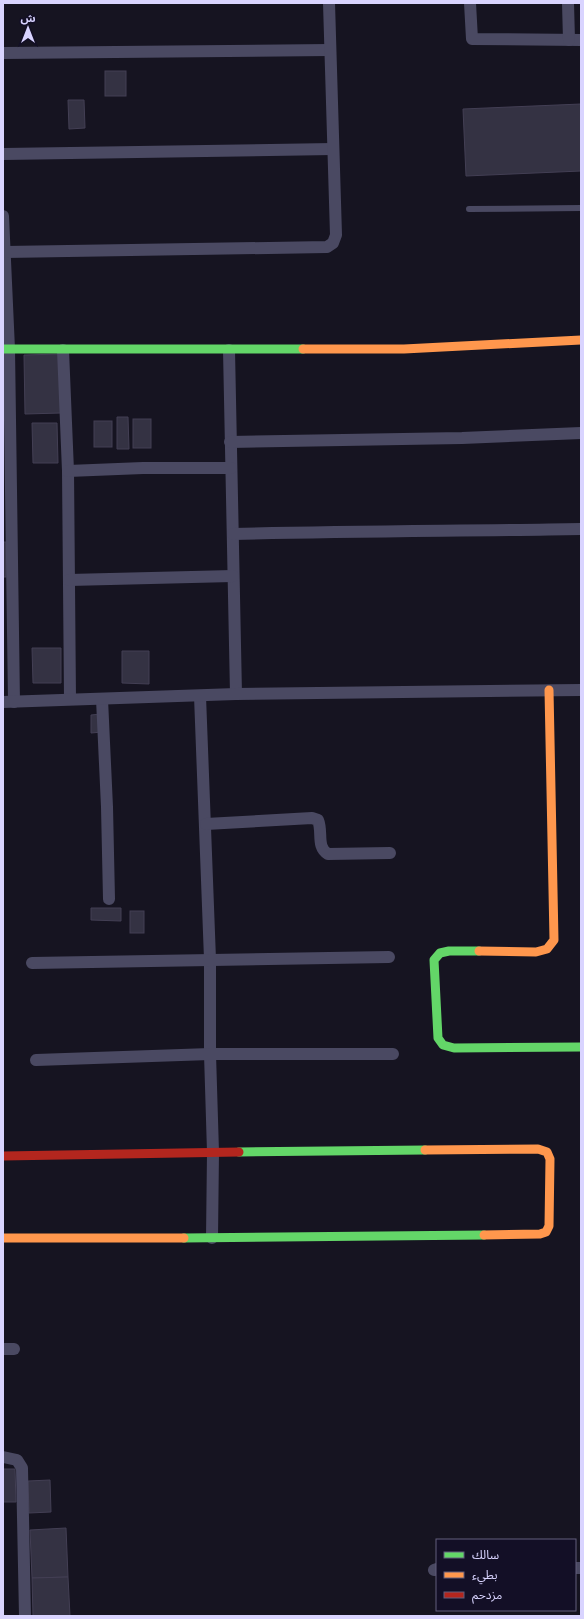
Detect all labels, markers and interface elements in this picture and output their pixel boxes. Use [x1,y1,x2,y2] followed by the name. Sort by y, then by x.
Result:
[8,8,48,48] north arrow
[20,11,36,25] text: ش
[436,1539,576,1611] legend
[472,1547,499,1562] text: سالك
[472,1567,498,1585] text: بطيء
[472,1587,502,1604] text: مزدحم

